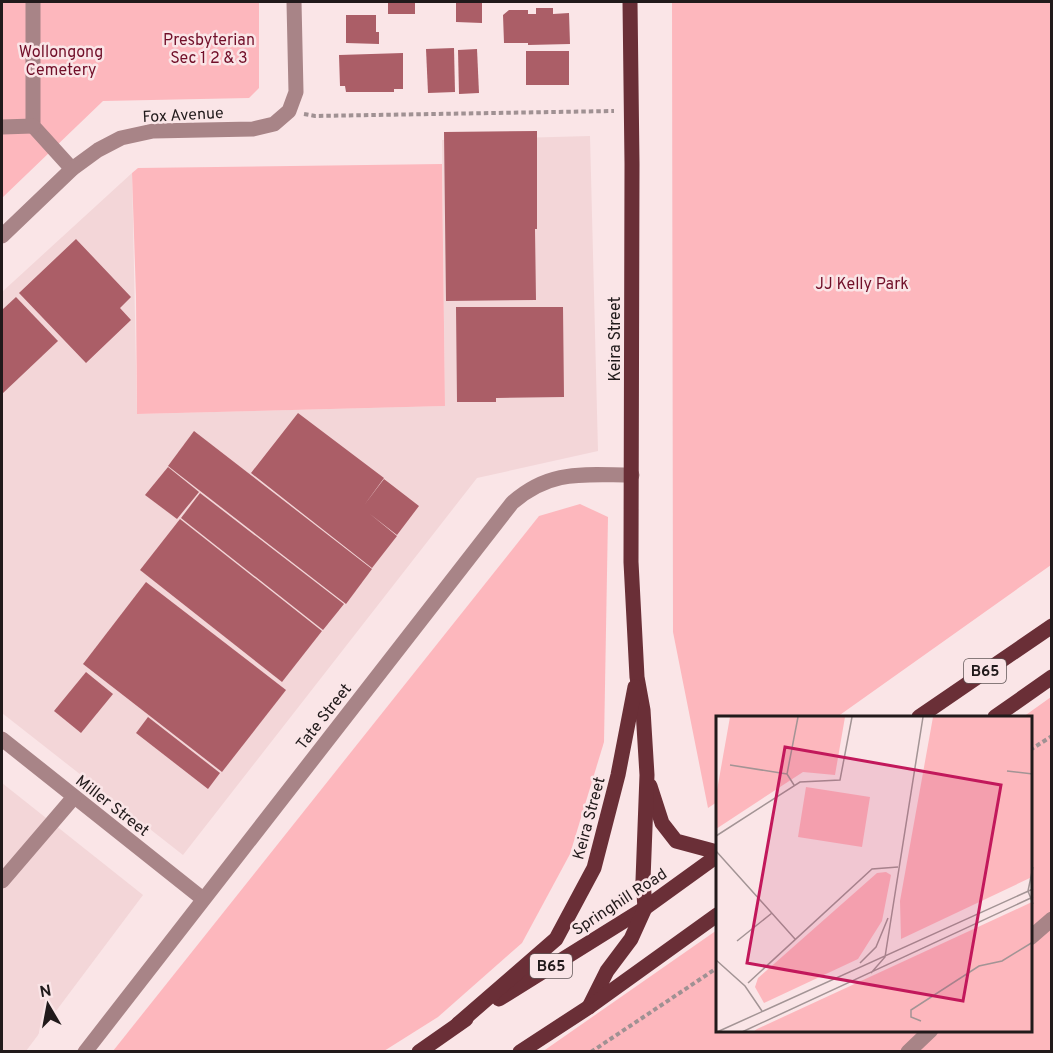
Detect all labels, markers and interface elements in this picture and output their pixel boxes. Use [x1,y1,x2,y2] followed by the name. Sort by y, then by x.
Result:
[163,31,255,69] park label: Presbyterian Sec 1 2 & 3
[19,43,103,81] park label: Wollongong Cemetery
[142,104,224,128] street label: Fox Avenue
[815,275,909,295] park label: JJ Kelly Park
[606,297,626,381] street label: Keira Street
[964,659,1006,683] road number: B65
[292,680,357,754] street label: Tate Street
[716,716,1032,1032] inset map
[71,772,153,842] street label: Miller Street
[569,775,611,862] street label: Keira Street
[569,865,671,941] street label: Springhill Road
[530,954,572,978] road number: B65
[18,975,78,1035] north arrow
[38,981,53,1003] text: N

